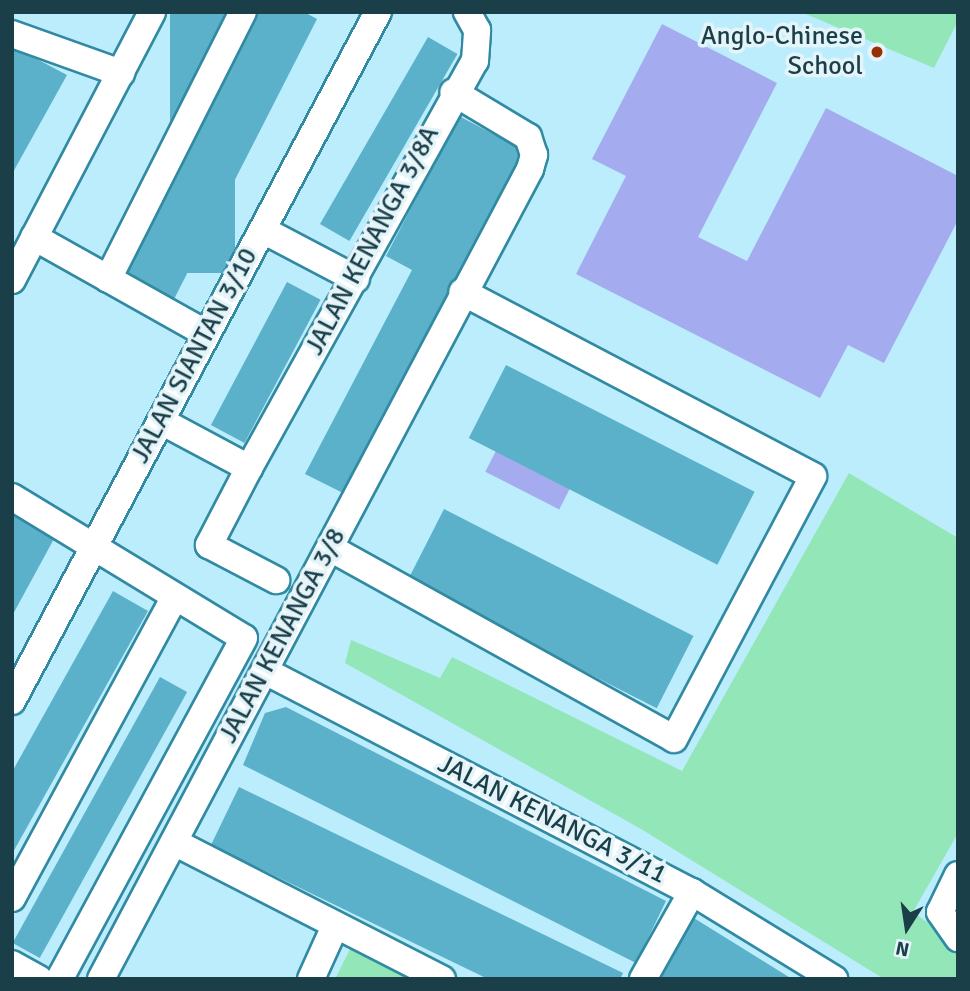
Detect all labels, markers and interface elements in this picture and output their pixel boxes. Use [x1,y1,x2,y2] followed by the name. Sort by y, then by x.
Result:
[701,21,863,82] place label: Anglo-Chinese School
[869,44,885,60] marker: Anglo-Chinese School
[300,121,446,361] street label: JALAN KENANGA 3/8A
[125,243,265,469] street label: JALAN SIANTAN 3/10
[213,523,353,749] street label: JALAN KENANGA 3/8
[432,749,672,891] street label: JALAN KENANGA 3/11
[872,893,942,963] north arrow
[894,935,912,962] text: N

